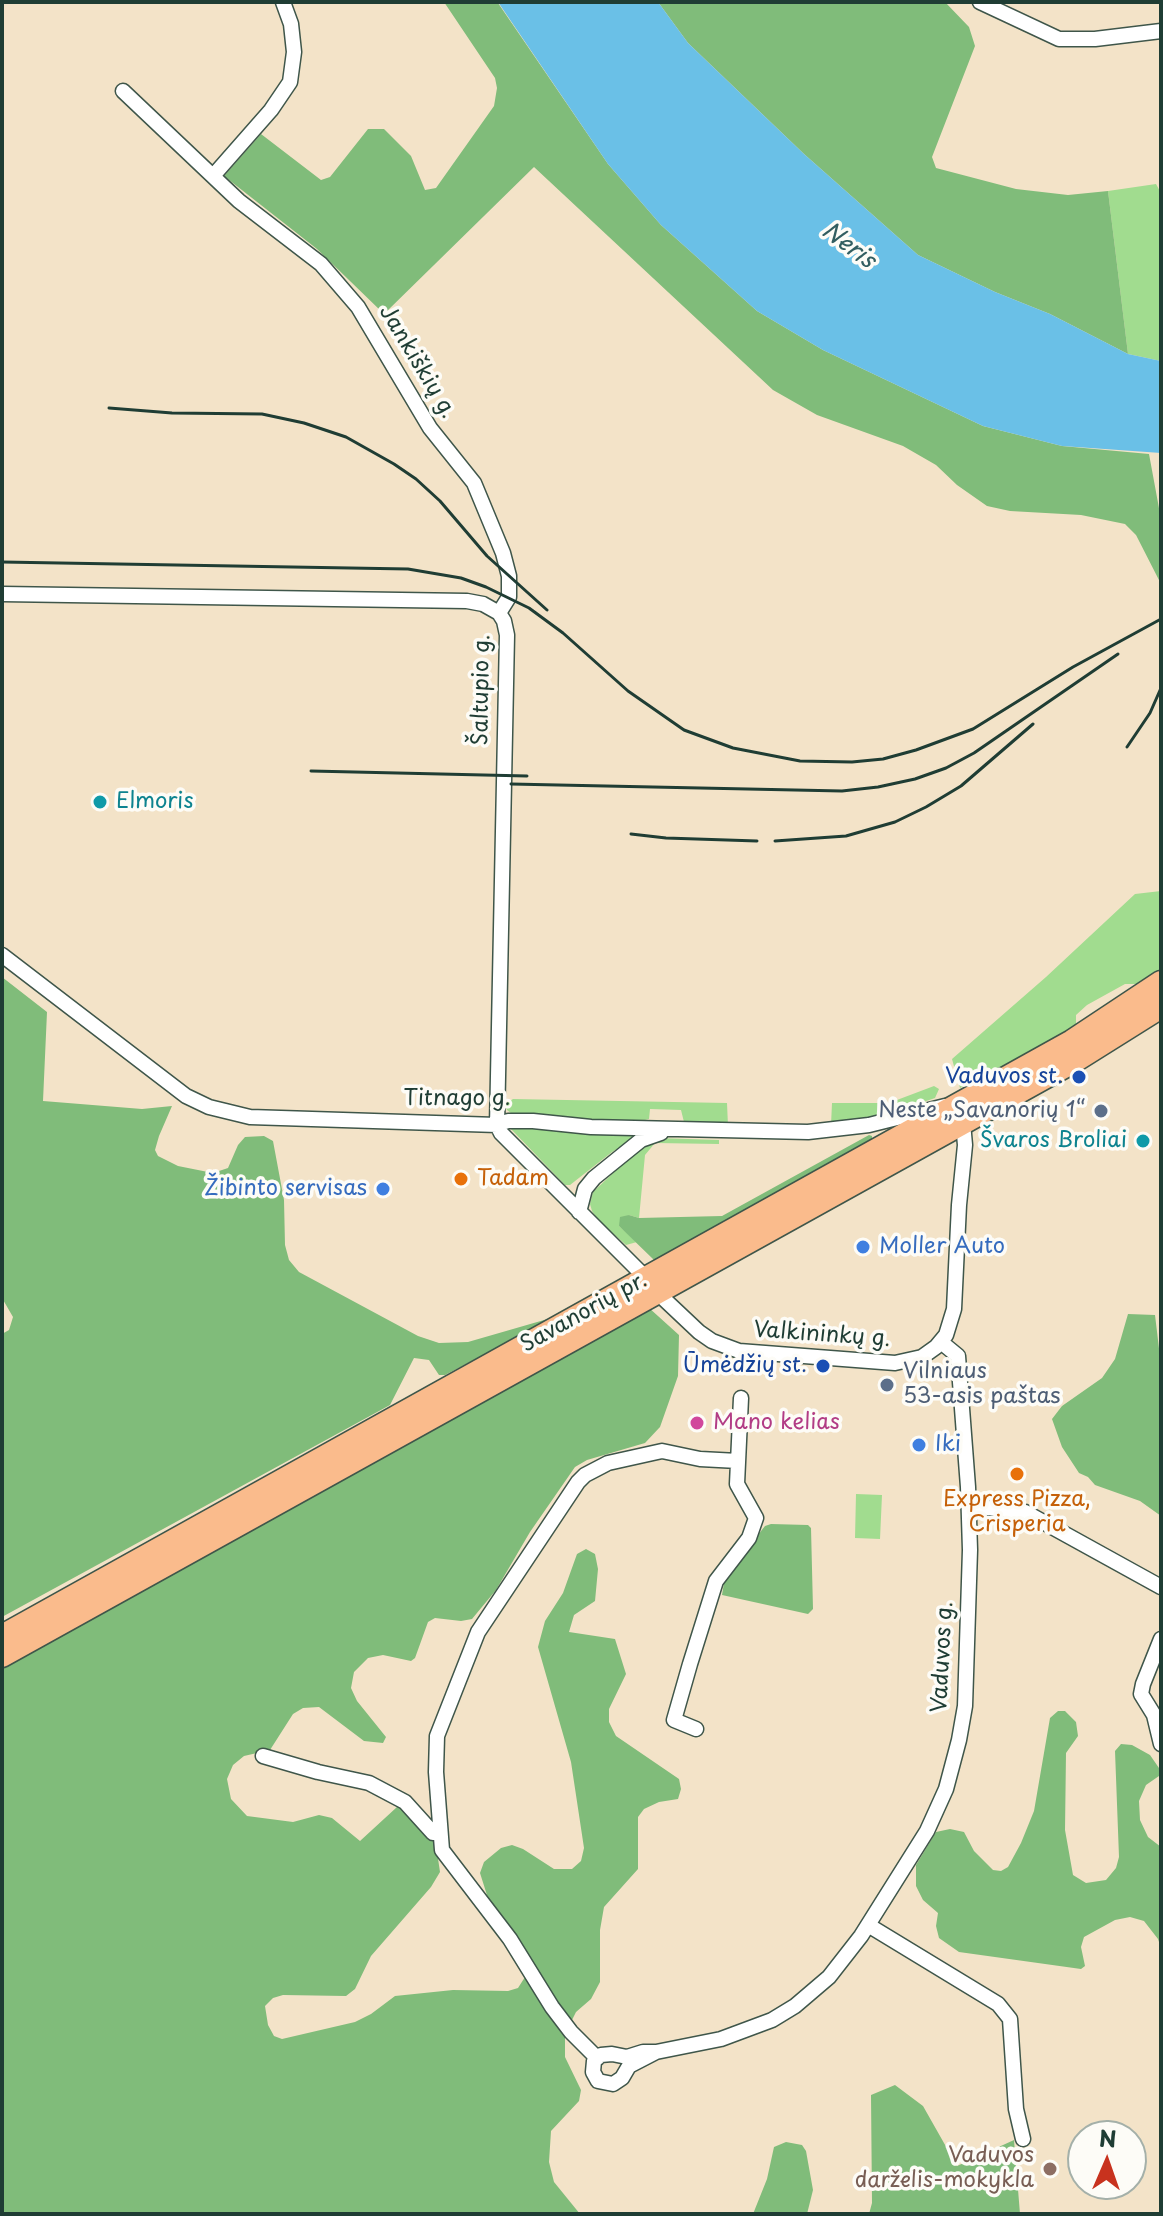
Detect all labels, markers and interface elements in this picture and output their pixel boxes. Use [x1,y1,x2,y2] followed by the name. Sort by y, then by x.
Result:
[816,217,880,275] water label: Neris
[373,300,461,424] street label: Jankiškių g.
[468,634,496,746] street label: Šaltupio g.
[116,789,193,815] place label: Elmoris
[91,793,109,811] marker: Elmoris
[945,1064,1063,1090] place label: Vaduvos st.
[1070,1068,1088,1086] marker: Vaduvos st.
[404,1086,510,1112] street label: Titnago g.
[878,1098,1085,1124] place label: Neste „Savanorių 1“
[1092,1102,1110,1120] marker: Neste „Savanorių 1“
[980,1128,1127,1154] place label: Švaros Broliai
[1134,1132,1152,1150] marker: Švaros Broliai
[477,1166,549,1192] place label: Tadam
[452,1170,470,1188] marker: Tadam
[204,1176,367,1202] place label: Žibinto servisas
[374,1180,392,1198] marker: Žibinto servisas
[879,1234,1005,1260] place label: Moller Auto
[854,1238,872,1256] marker: Moller Auto
[516,1267,652,1359] street label: Savanorių pr.
[753,1317,891,1353] street label: Valkininkų g.
[683,1353,807,1379] place label: Ūmėdžių st.
[814,1357,832,1375] marker: Ūmėdžių st.
[903,1359,1060,1410] place label: Vilniaus 53-asis paštas
[878,1376,896,1394] marker: Vilniaus 53-asis paštas
[713,1410,840,1436] place label: Mano kelias
[688,1414,706,1432] marker: Mano kelias
[935,1432,961,1458] place label: Iki
[910,1436,928,1454] marker: Iki
[1008,1465,1026,1483] marker: Express Pizza, Crisperia
[943,1487,1091,1538] place label: Express Pizza, Crisperia
[927,1601,959,1713] street label: Vaduvos g.
[1067,2120,1147,2200] north arrow
[1098,2121,1117,2154] text: N
[855,2143,1034,2194] place label: Vaduvos darželis-mokykla
[1041,2160,1059,2178] marker: Vaduvos darželis-mokykla

